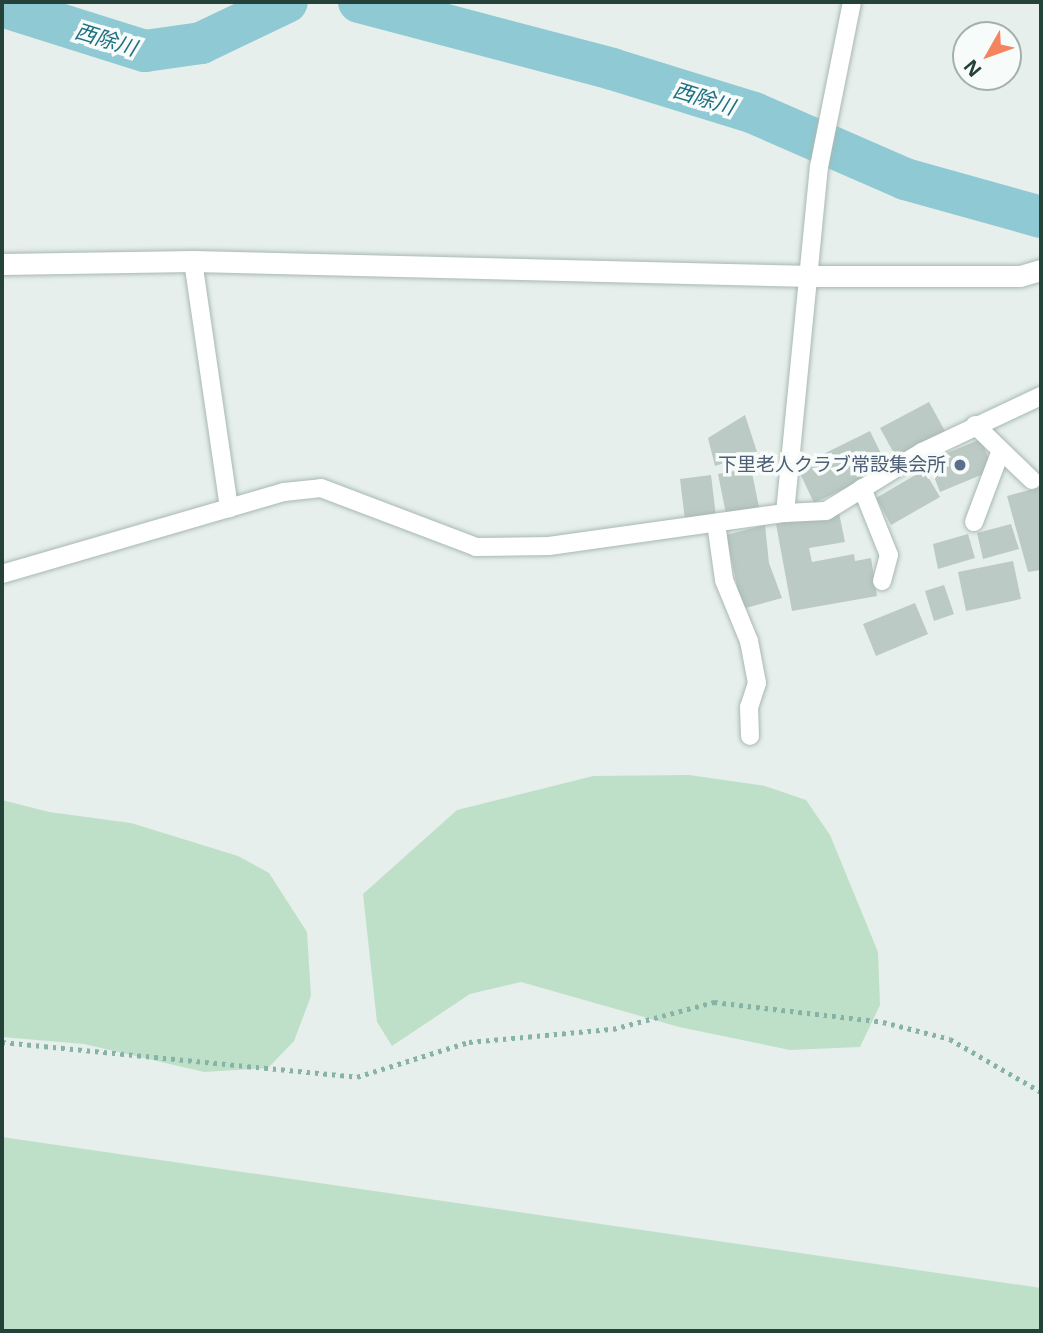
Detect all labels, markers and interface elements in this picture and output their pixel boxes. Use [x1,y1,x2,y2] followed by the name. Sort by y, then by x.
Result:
[72,18,140,60] water label: 西除川
[952,21,1022,91] north arrow
[958,54,987,82] text: N
[670,77,738,119] water label: 西除川
[718,454,946,476] place label: 下里老人クラブ常設集会所
[952,457,968,473] marker: 下里老人クラブ常設集会所

